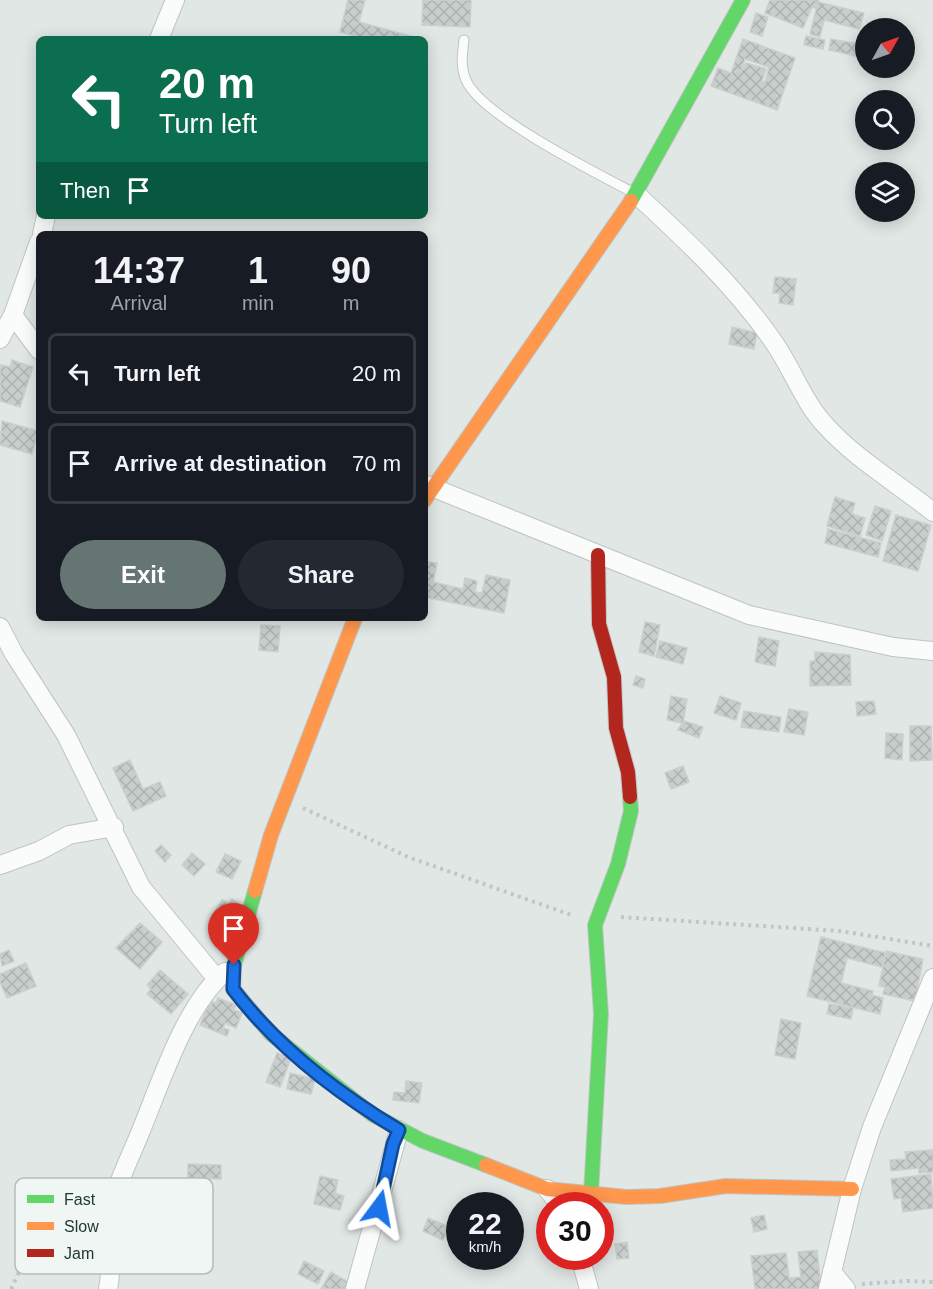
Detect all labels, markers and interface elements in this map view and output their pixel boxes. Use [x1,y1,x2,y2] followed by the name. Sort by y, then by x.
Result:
[855,18,915,78] north arrow
[855,18,915,222] map controls
[60,60,138,138] icon: left
[159,60,255,107] text: 20 m
[855,90,915,150] button: search
[159,109,257,139] text: Turn left
[855,162,915,222] button: layers
[122,174,155,207] icon: arrive
[60,178,110,203] text: Then
[93,250,185,291] text: 14:37
[248,250,268,291] text: 1
[331,250,371,291] text: 90
[111,292,167,314] text: Arrival
[242,292,274,314] text: min
[343,292,359,314] text: m
[63,357,96,390] icon: left
[114,361,200,386] text: Turn left
[352,361,401,386] text: 20 m
[63,447,96,480] icon: arrive
[114,451,327,476] text: Arrive at destination
[352,451,401,476] text: 70 m
[60,540,226,609] button: Exit
[238,540,404,609] button: Share
[208,903,259,965] pin
[217,912,250,945] icon: arrive
[347,1176,411,1240] position arrow
[15,1178,213,1274] legend
[64,1191,96,1208] text: Fast
[536,1192,614,1270] speed limit sign: 30
[468,1207,502,1240] text: 22
[64,1218,99,1235] text: Slow
[469,1238,501,1255] text: km/h
[64,1245,94,1262] text: Jam

